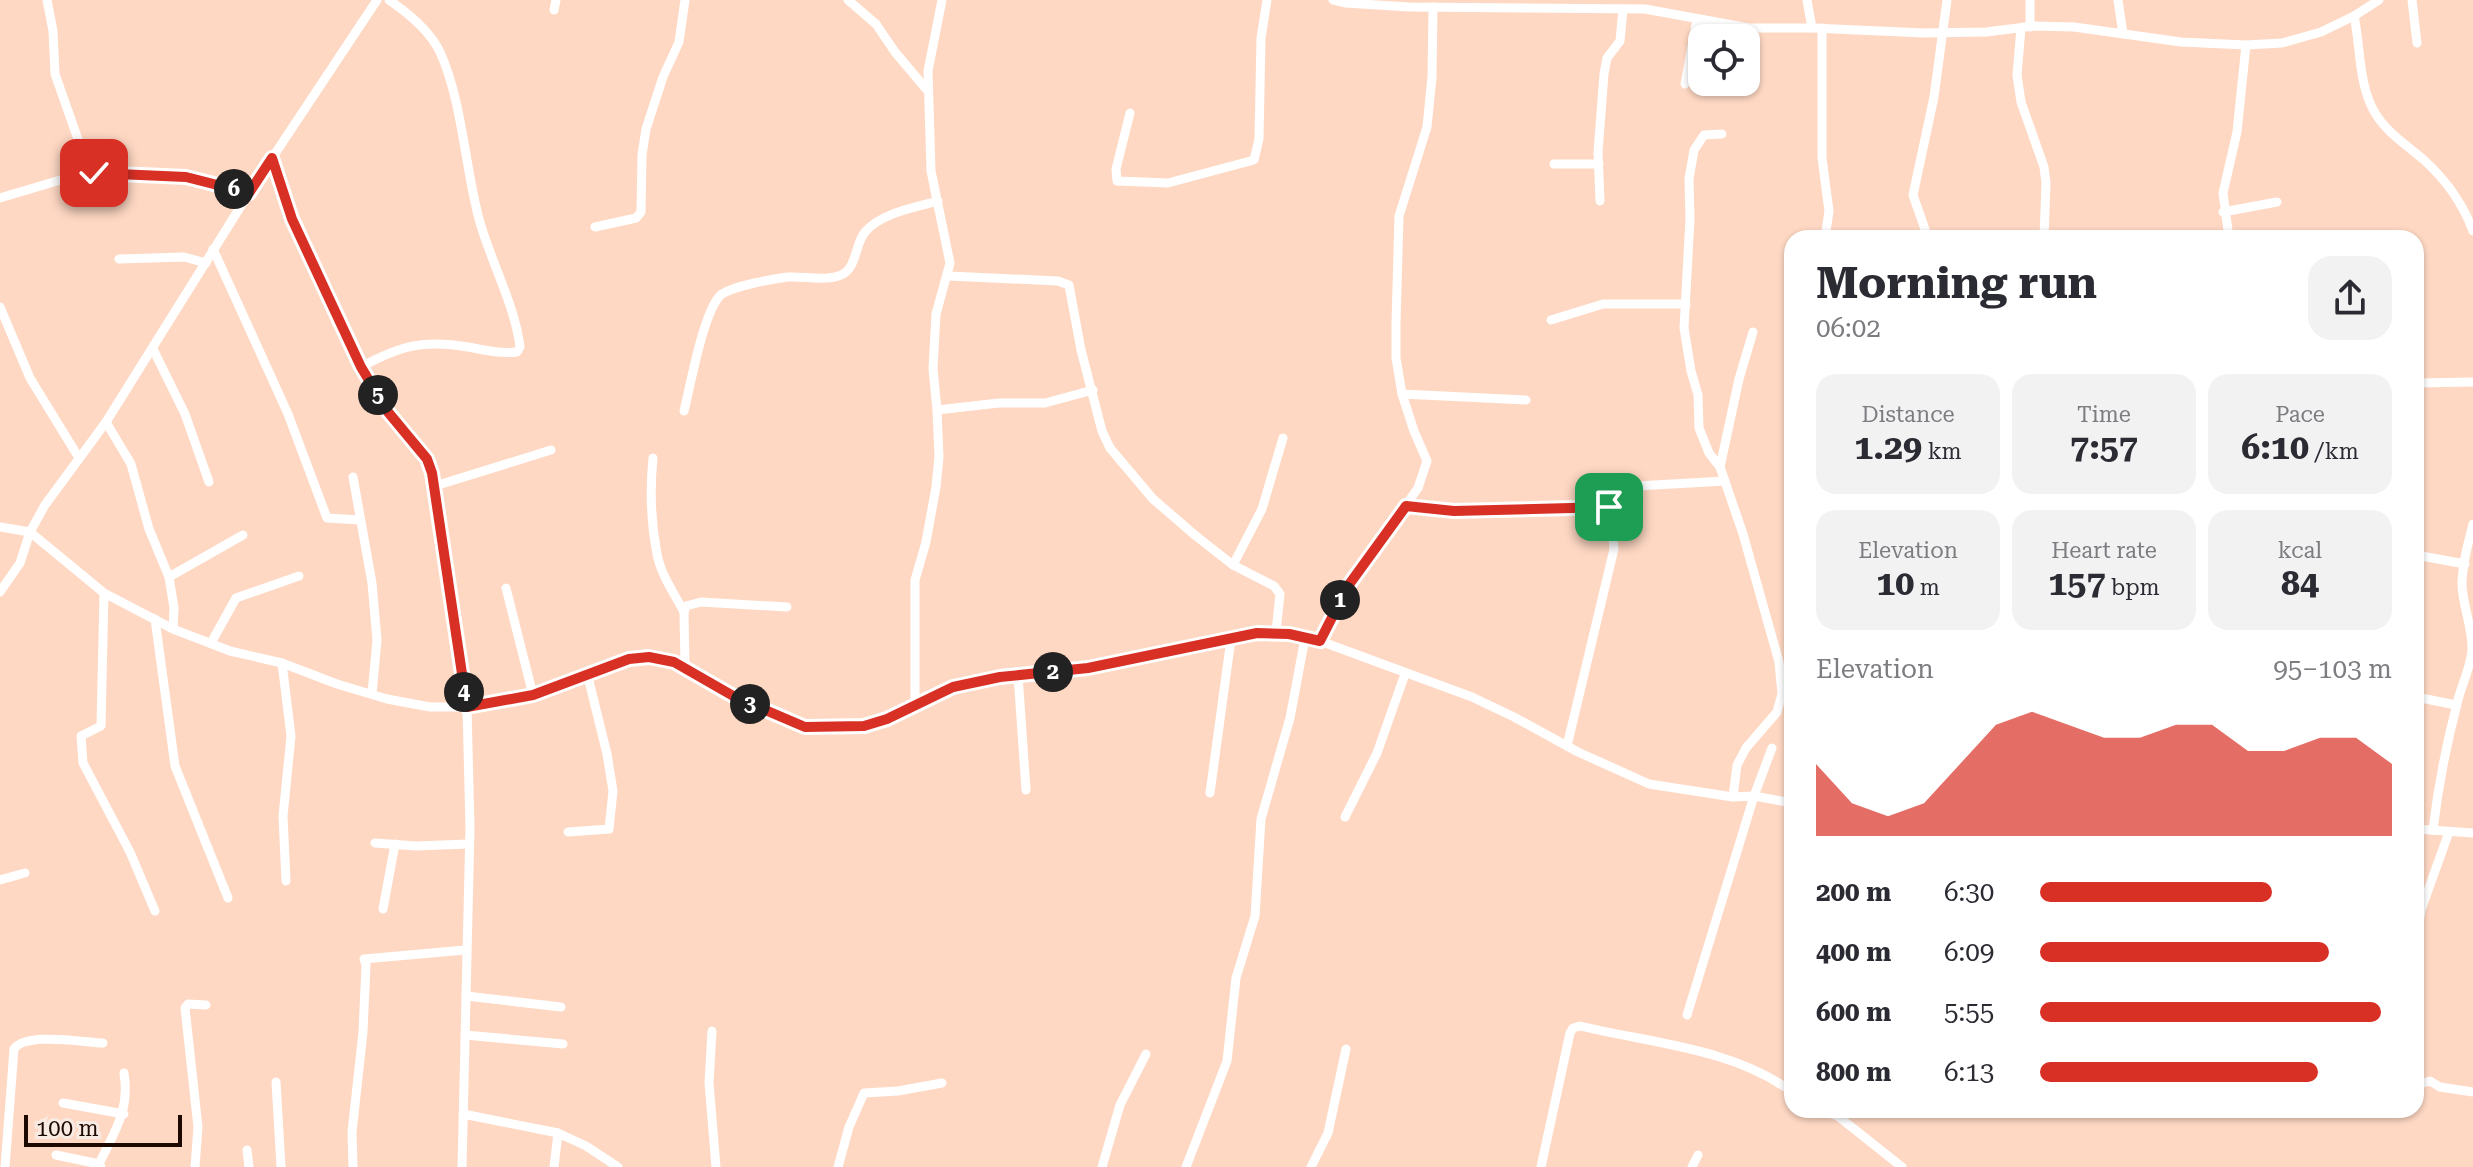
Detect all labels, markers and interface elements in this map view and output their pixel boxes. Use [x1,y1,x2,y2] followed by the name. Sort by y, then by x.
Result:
[1688,24,1760,96] map controls
[1688,24,1760,96] button: locate
[60,139,128,207] pin
[72,151,116,195] icon: check
[214,169,254,209] pin: 6
[228,176,240,201] text: 6
[2308,256,2392,340] button: share
[1816,257,2097,309] text: Morning run
[1816,313,1881,343] text: 06:02
[358,375,398,415] pin: 5
[372,382,384,407] text: 5
[1861,402,1955,427] text: Distance
[2077,402,2131,427] text: Time
[2275,402,2325,427] text: Pace
[1854,427,1922,467] text: 1.29
[2070,427,2138,467] text: 7:57
[2241,427,2309,467] text: 6:10
[1922,439,1962,464] text: km
[2309,439,2359,464] text: /km
[1575,473,1643,541] pin
[1587,485,1631,529] icon: arrive
[1858,538,1958,563] text: Elevation
[2051,538,2157,563] text: Heart rate
[2278,538,2322,563] text: kcal
[1876,563,1914,603] text: 10
[2048,563,2105,603] text: 157
[2281,563,2319,603] text: 84
[1914,575,1940,600] text: m
[2105,575,2160,600] text: bpm
[1320,580,1360,620] pin: 1
[1334,587,1346,612] text: 1
[1033,652,1073,692] pin: 2
[1816,654,1934,684] text: Elevation
[2273,654,2392,684] text: 95–103 m
[1047,659,1059,684] text: 2
[444,672,484,712] pin: 4
[458,679,470,704] text: 4
[730,684,770,724] pin: 3
[744,691,756,716] text: 3
[1816,877,1891,907] text: 200 m
[1944,877,1994,907] text: 6:30
[1816,937,1891,967] text: 400 m
[1944,937,1994,967] text: 6:09
[1816,997,1891,1027] text: 600 m
[1944,997,1994,1027] text: 5:55
[1816,1057,1891,1087] text: 800 m
[1944,1057,1994,1087] text: 6:13
[24,1111,182,1147] scale bar
[36,1116,99,1141] text: 100 m

